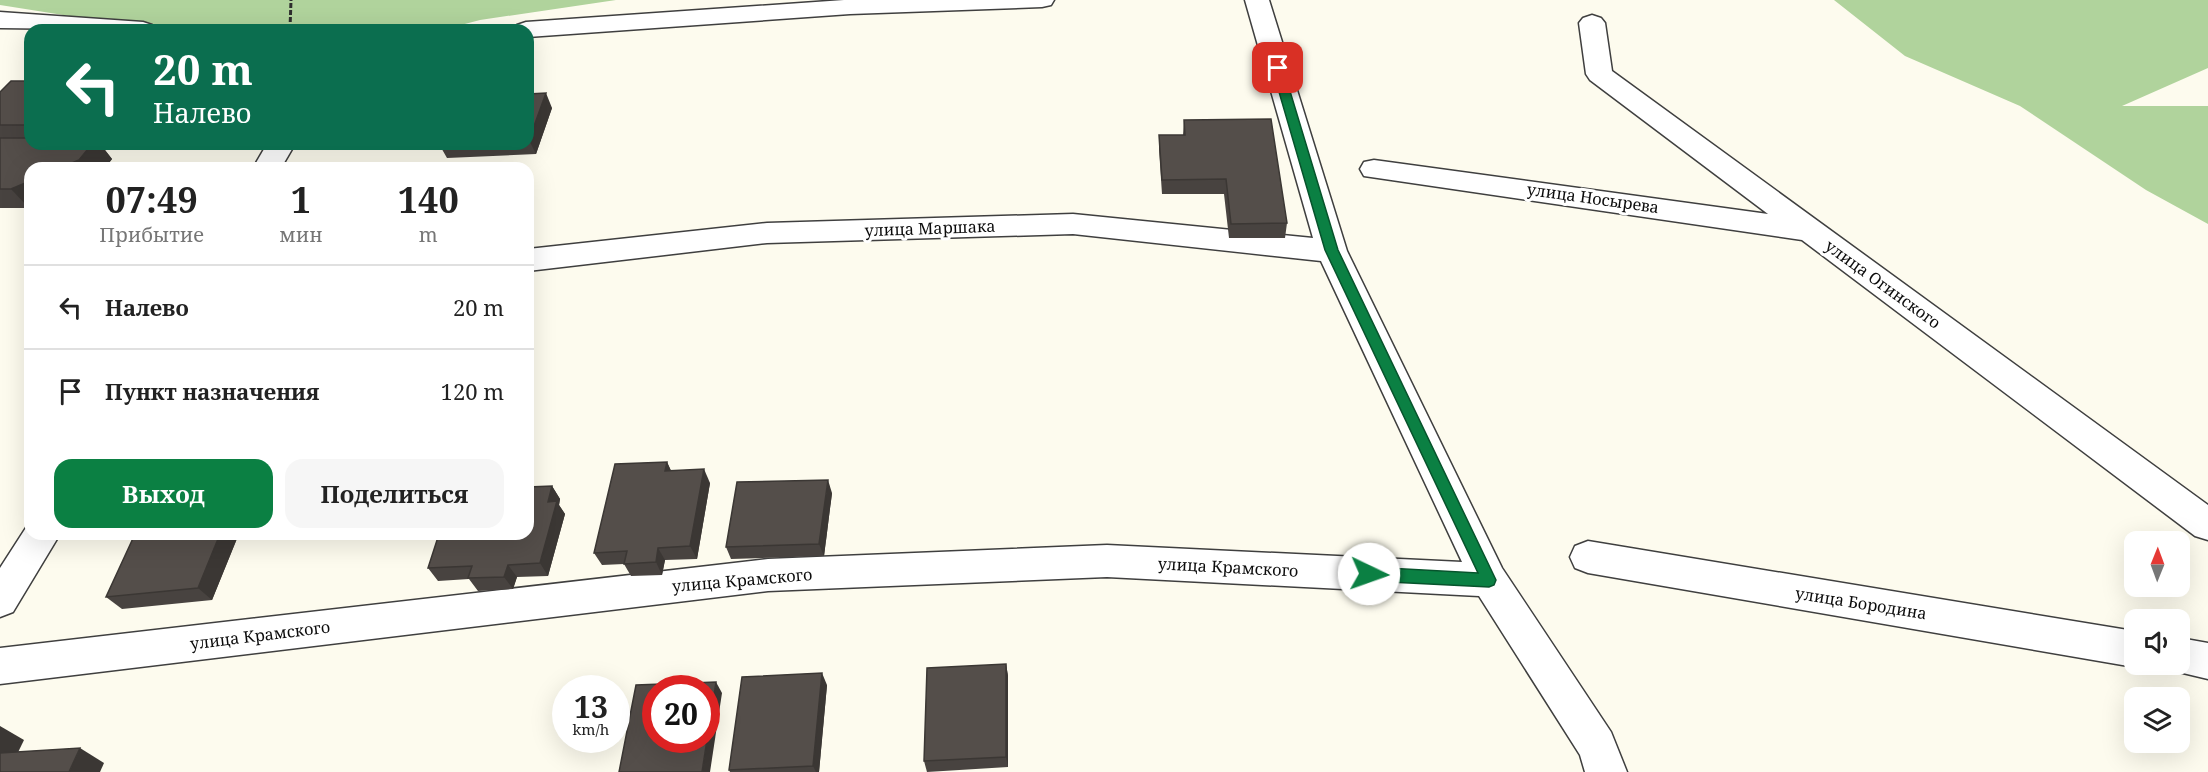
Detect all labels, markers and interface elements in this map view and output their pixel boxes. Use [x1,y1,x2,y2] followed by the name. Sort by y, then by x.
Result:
[153,40,253,97] text: 20 m
[1252,42,1303,93] pin
[54,48,132,126] icon: left
[1261,51,1294,84] icon: arrive
[153,94,251,131] text: Налево
[105,175,198,224] text: 07:49
[291,175,311,224] text: 1
[398,175,459,224] text: 140
[1525,178,1661,218] street label: улица Носырева
[864,215,996,241] street label: улица Маршака
[99,221,204,248] text: Прибытие
[279,221,323,248] text: мин
[419,221,438,248] text: m
[1821,235,1945,333] street label: улица Огинского
[54,291,87,324] icon: left
[105,292,189,322] text: Налево
[453,292,504,322] text: 20 m
[54,375,87,408] icon: arrive
[105,376,319,406] text: Пункт назначения
[441,376,504,406] text: 120 m
[54,459,273,528] button: Выход
[285,459,504,528] button: Поделиться
[2124,531,2190,597] north arrow
[2124,531,2190,753] map controls
[1337,542,1401,606] position arrow
[1157,552,1299,582] street label: улица Крамского
[671,563,813,597] street label: улица Крамского
[1794,582,1928,624] street label: улица Бородина
[2124,609,2190,675] button: sound
[189,616,331,654] street label: улица Крамского
[642,675,720,753] speed limit sign: 20
[574,686,608,727] text: 13
[2124,687,2190,753] button: layers
[573,719,609,739] text: km/h

